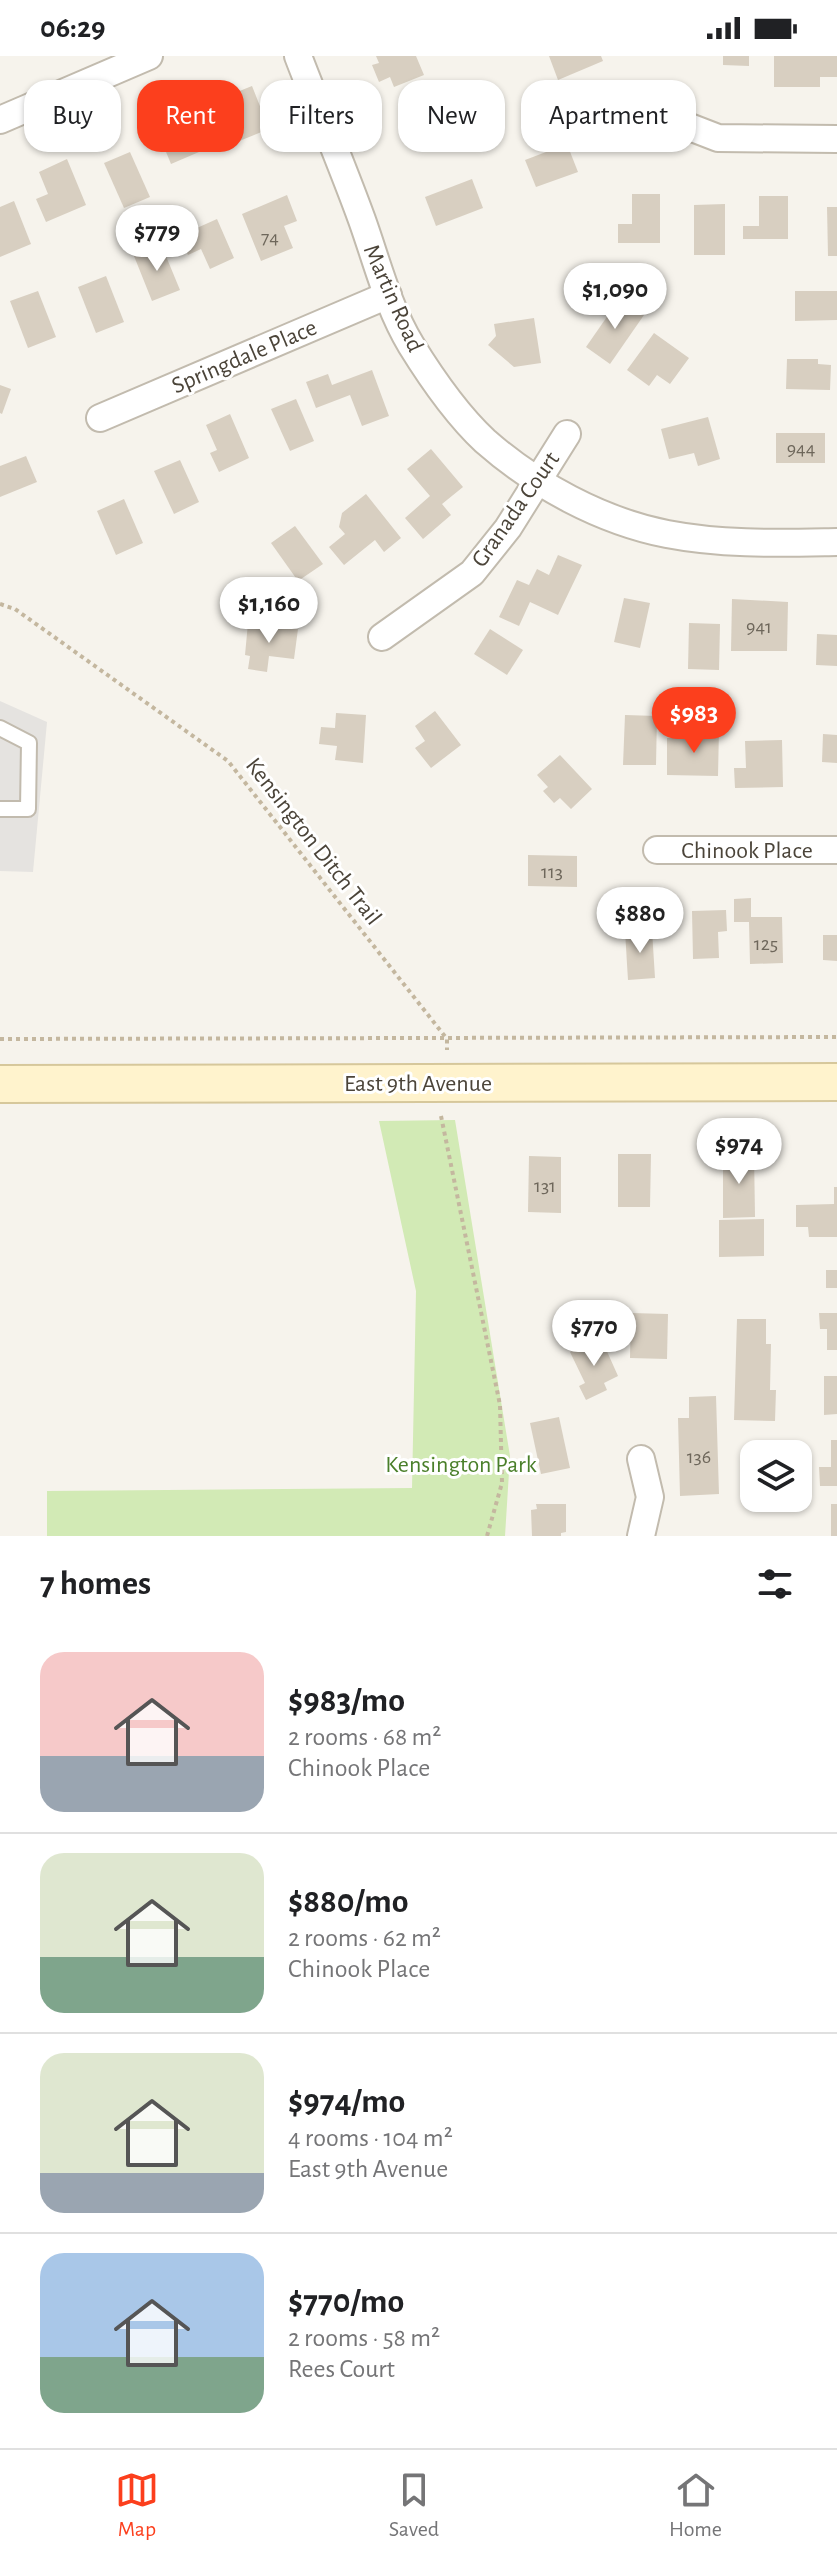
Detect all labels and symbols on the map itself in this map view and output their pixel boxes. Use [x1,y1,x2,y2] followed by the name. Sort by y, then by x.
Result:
[110,205,204,273] pin: $779
[261,228,279,248] house number: 74
[359,241,427,356] street label: Martin Road
[550,263,680,331] pin: $1,090
[168,316,321,398] street label: Springdale Place
[787,439,815,459] house number: 944
[467,447,564,572] street label: Granada Court
[204,577,334,645] pin: $1,160
[746,617,772,637] house number: 941
[647,687,741,755] pin: $983
[241,754,386,930] street label: Kensington Ditch Trail
[681,839,813,863] street label: Chinook Place
[541,862,563,882] house number: 113
[593,887,687,955] pin: $880
[754,934,778,954] house number: 125
[344,1072,492,1096] street label: East 9th Avenue
[692,1118,786,1186] pin: $974
[534,1176,556,1196] house number: 131
[547,1300,641,1368] pin: $770
[687,1447,711,1467] house number: 136
[385,1453,537,1477] park label: Kensington Park

